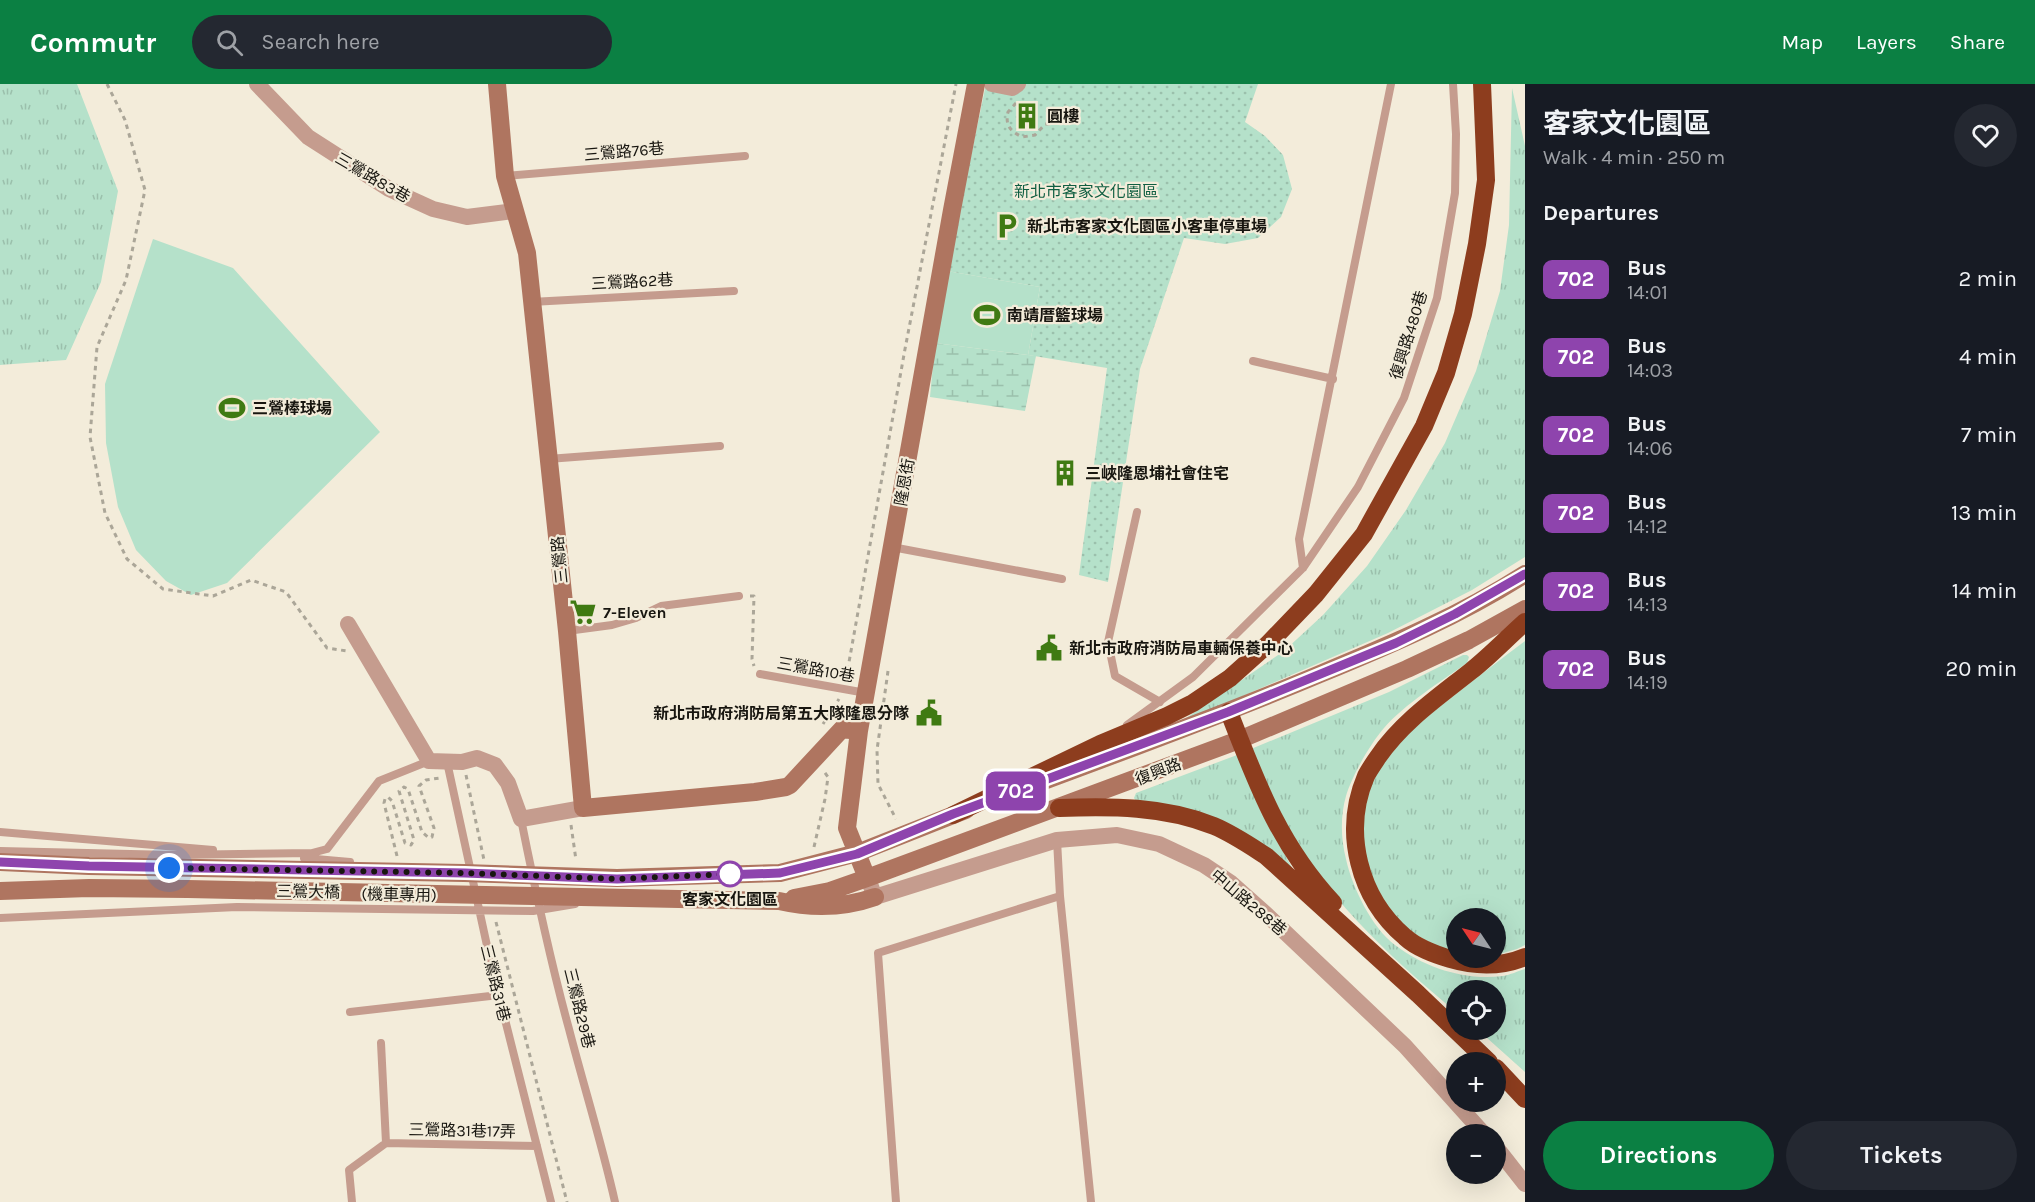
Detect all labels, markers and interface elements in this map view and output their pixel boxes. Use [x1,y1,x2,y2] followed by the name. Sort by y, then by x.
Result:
[192,15,612,69] search box
[30,26,156,59] text: Commutr
[213,26,246,59] icon: search
[261,29,380,55] text: Search here
[1781,30,1823,54] text: Map
[1856,30,1917,54] text: Layers
[1950,30,2005,54] text: Share
[1012,101,1042,131] building icon: 圓樓
[1954,104,2017,167] button: heart
[1047,107,1079,126] place label: 圓樓
[1543,107,1711,140] text: 客家文化園區
[583,139,665,164] street label: 三鶯路76巷
[1543,146,1725,169] text: Walk · 4 min · 250 m
[332,148,414,206] street label: 三鶯路83巷
[1014,182,1158,201] park label: 新北市客家文化園區
[1543,200,1659,226] text: Departures
[992,211,1022,241] parking icon: 新北市客家文化園區小客車停車場
[1027,217,1267,236] place label: 新北市客家文化園區小客車停車場
[1627,255,1667,281] text: Bus
[1959,266,2017,292] text: 2 min
[1558,267,1594,291] text: 702
[590,270,674,293] street label: 三鶯路62巷
[1627,281,1668,304] text: 14:01
[1386,288,1431,382] street label: 復興路480巷
[972,300,1002,330] sports icon: 南靖厝籃球場
[1007,306,1103,325] place label: 南靖厝籃球場
[1627,333,1667,359] text: Bus
[1959,344,2017,370] text: 4 min
[1558,345,1594,369] text: 702
[1627,359,1673,382] text: 14:03
[217,393,247,423] sports icon: 三鶯棒球場
[252,399,332,418] place label: 三鶯棒球場
[1627,411,1667,437] text: Bus
[1961,422,2017,448] text: 7 min
[1558,423,1594,447] text: 702
[1627,437,1673,460] text: 14:06
[891,457,918,507] street label: 隆恩街
[1050,458,1080,488] building icon: 三峽隆恩埔社會住宅
[1085,464,1229,483] place label: 三峽隆恩埔社會住宅
[1627,489,1667,515] text: Bus
[1951,500,2017,526] text: 13 min
[1558,501,1594,525] text: 702
[1627,515,1668,538] text: 14:12
[548,535,571,585] street label: 三鶯路
[1627,567,1667,593] text: Bus
[1952,578,2017,604] text: 14 min
[1558,579,1594,603] text: 702
[1627,593,1668,616] text: 14:13
[568,597,598,627] supermarket icon: 7-Eleven
[603,603,666,622] place label: 7-Eleven
[1034,633,1064,663] public building icon: 新北市政府消防局車輛保養中心
[1069,639,1293,658] place label: 新北市政府消防局車輛保養中心
[1627,645,1667,671] text: Bus
[775,653,856,686] street label: 三鶯路10巷
[1946,656,2017,682] text: 20 min
[1558,657,1594,681] text: 702
[1627,671,1668,694] text: 14:19
[914,698,944,728] public building icon: 新北市政府消防局第五大隊隆恩分隊
[653,704,909,723] place label: 新北市政府消防局第五大隊隆恩分隊
[1132,754,1184,789] street label: 復興路
[982,772,1050,810] line badge: 702
[998,779,1034,803] text: 702
[154,853,184,883] your location
[717,861,743,887] marker: 客家文化園區
[1207,865,1290,940] street label: 中山路288巷
[276,881,340,902] street label: 三鶯大橋
[361,884,437,905] street label: (機車專用)
[682,890,778,909] place label: 客家文化園區
[1446,908,1506,968] north arrow
[1446,908,1506,1184] map controls
[477,943,514,1024] street label: 三鶯路31巷
[560,966,599,1050] street label: 三鶯路29巷
[1446,980,1506,1040] button: locate
[1446,1052,1506,1112] button: +
[408,1120,516,1141] street label: 三鶯路31巷17弄
[1543,1121,1774,1190] button: Directions
[1786,1121,2017,1190] button: Tickets
[1446,1124,1506,1184] button: −

